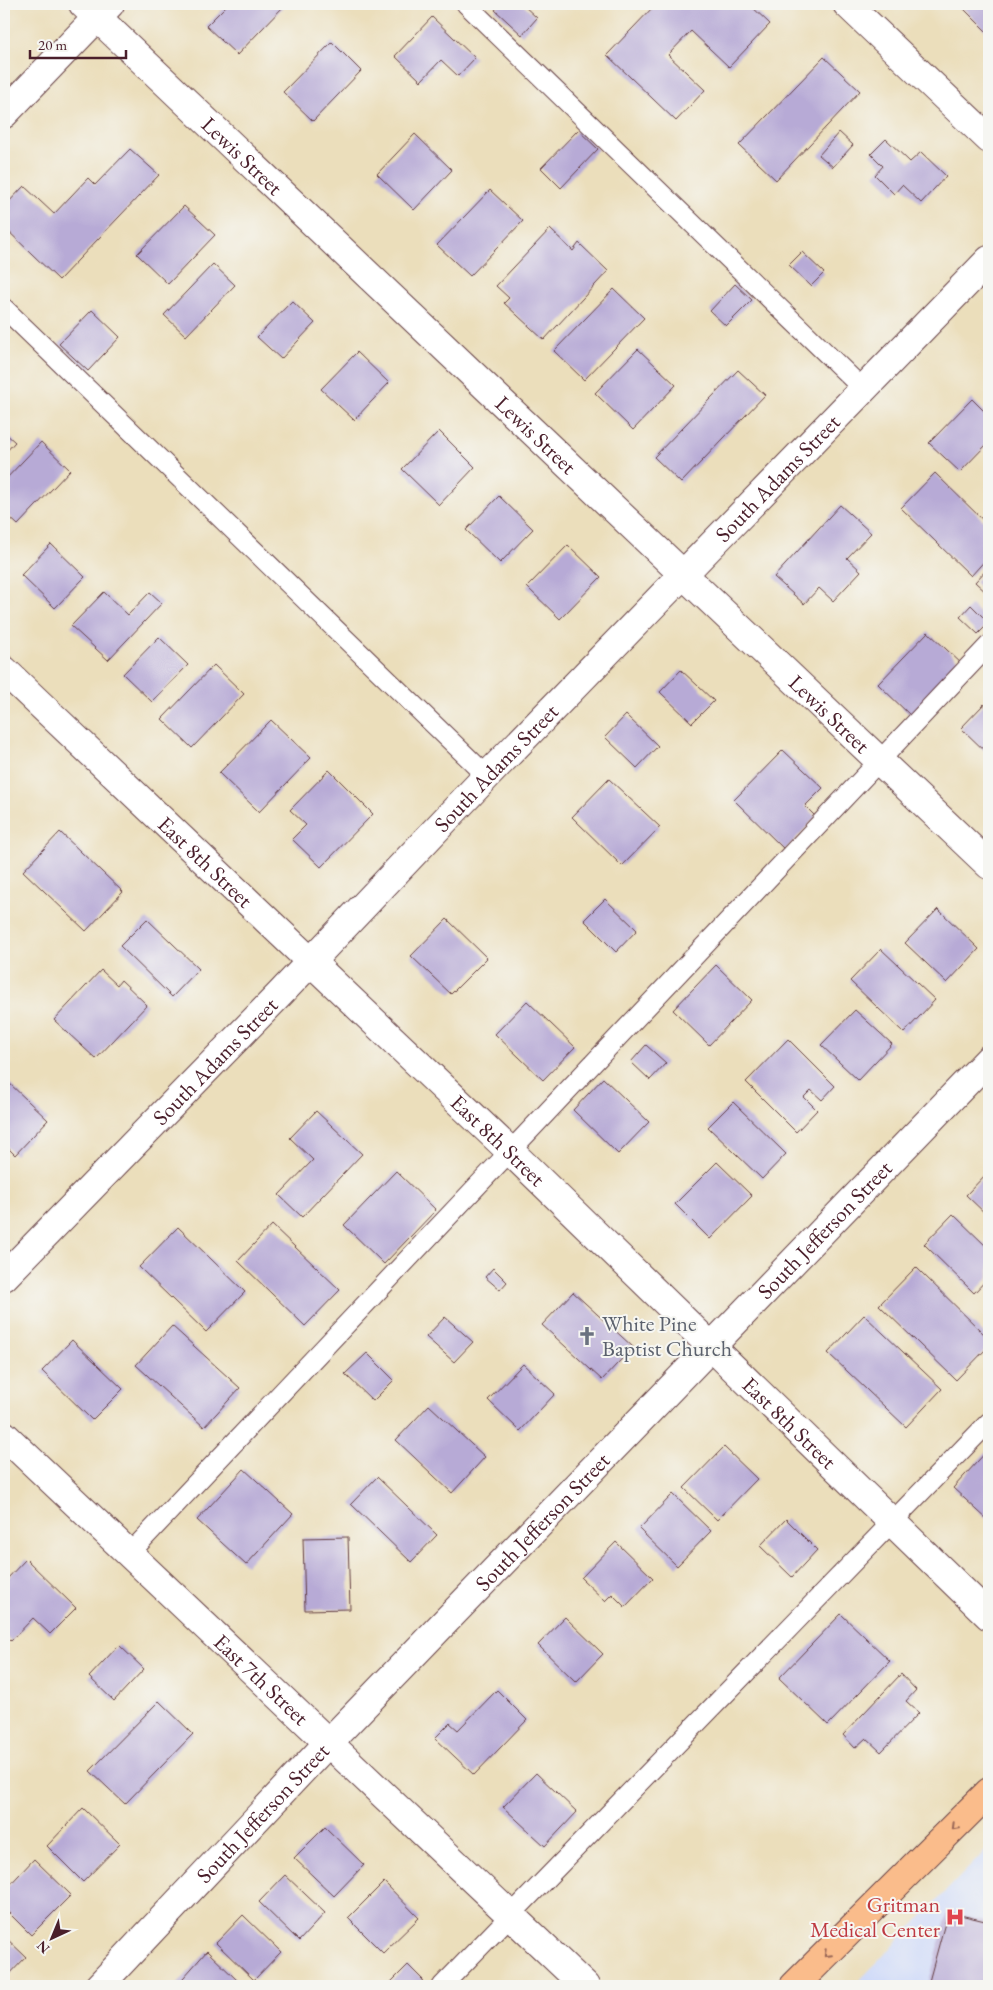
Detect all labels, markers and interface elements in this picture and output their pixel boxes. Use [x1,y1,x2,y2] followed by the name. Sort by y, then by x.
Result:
[30,28,126,60] scale bar
[38,35,67,54] text: 20 m
[195,110,289,202] street label: Lewis Street
[489,389,583,481] street label: Lewis Street
[709,408,846,548] street label: South Adams Street
[782,668,876,760] street label: Lewis Street
[427,697,565,838] street label: South Adams Street
[151,810,259,914] street label: East 8th Street
[146,991,284,1131] street label: South Adams Street
[444,1088,552,1193] street label: East 8th Street
[751,1154,898,1305] street label: South Jefferson Street
[602,1309,732,1363] place label: White Pine Baptist Church
[576,1325,598,1347] church icon: White Pine Baptist Church
[736,1370,843,1475] street label: East 8th Street
[469,1446,616,1597] street label: South Jefferson Street
[207,1628,315,1732] street label: East 7th Street
[190,1737,336,1889] street label: South Jefferson Street
[951,1821,960,1830] one-way arrow
[810,1890,941,1944] place label: Gritman Medical Center
[944,1906,966,1928] hospital icon: Gritman Medical Center
[28,1912,78,1962] north arrow
[32,1936,53,1958] text: N
[824,1948,833,1957] one-way arrow

